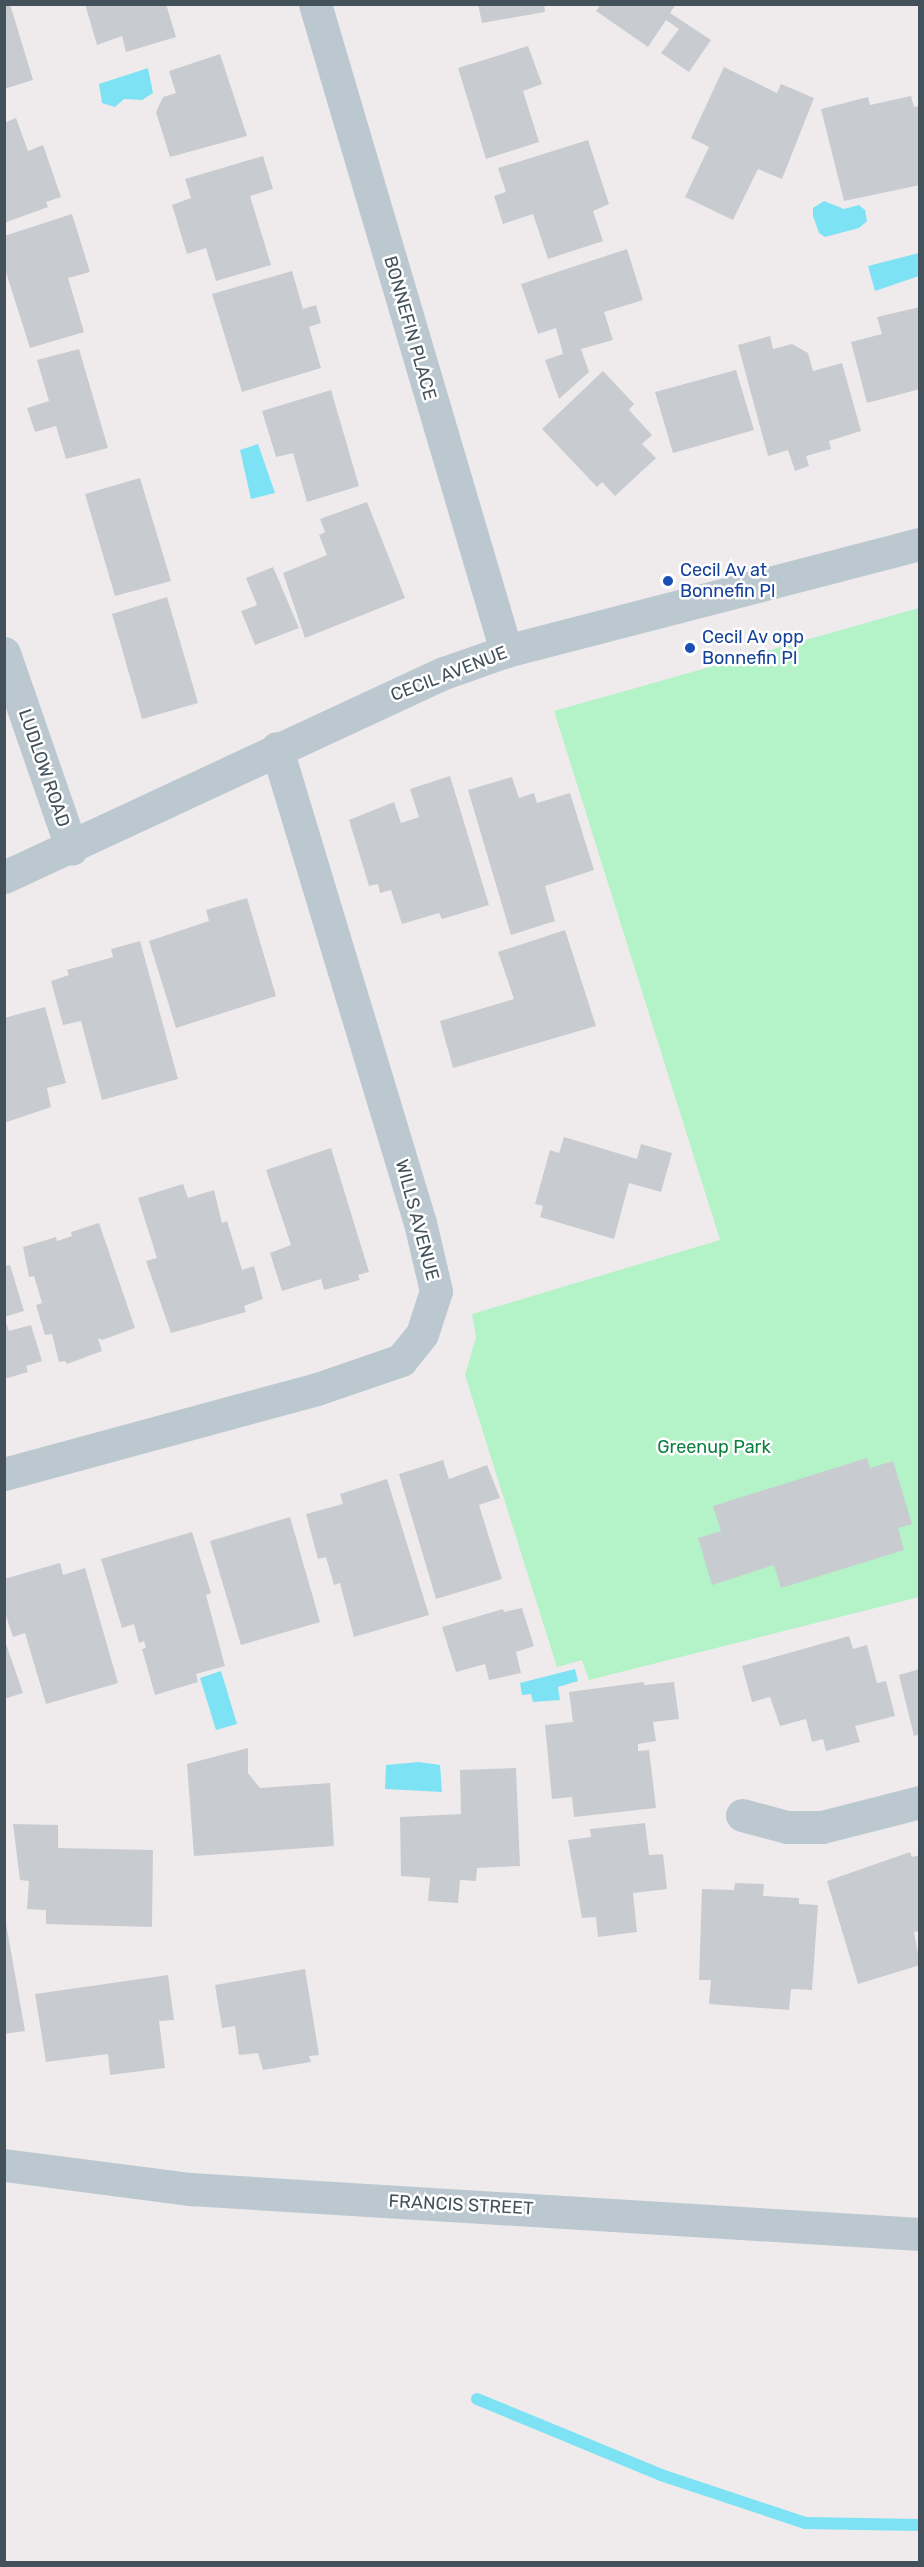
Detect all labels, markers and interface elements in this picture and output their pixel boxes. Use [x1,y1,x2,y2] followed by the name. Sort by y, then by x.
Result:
[379,253,441,403] street label: BONNEFIN PLACE
[680,560,775,602] place label: Cecil Av at Bonnefin Pl
[661,574,675,588] marker: Cecil Av at Bonnefin Pl
[702,627,805,670] place label: Cecil Av opp Bonnefin Pl
[683,641,697,655] marker: Cecil Av opp Bonnefin Pl
[387,642,511,706] street label: CECIL AVENUE
[14,706,74,830] street label: LUDLOW ROAD
[390,1157,444,1283] street label: WILLS AVENUE
[657,1436,771,1458] park label: Greenup Park
[388,2190,534,2220] street label: FRANCIS STREET

